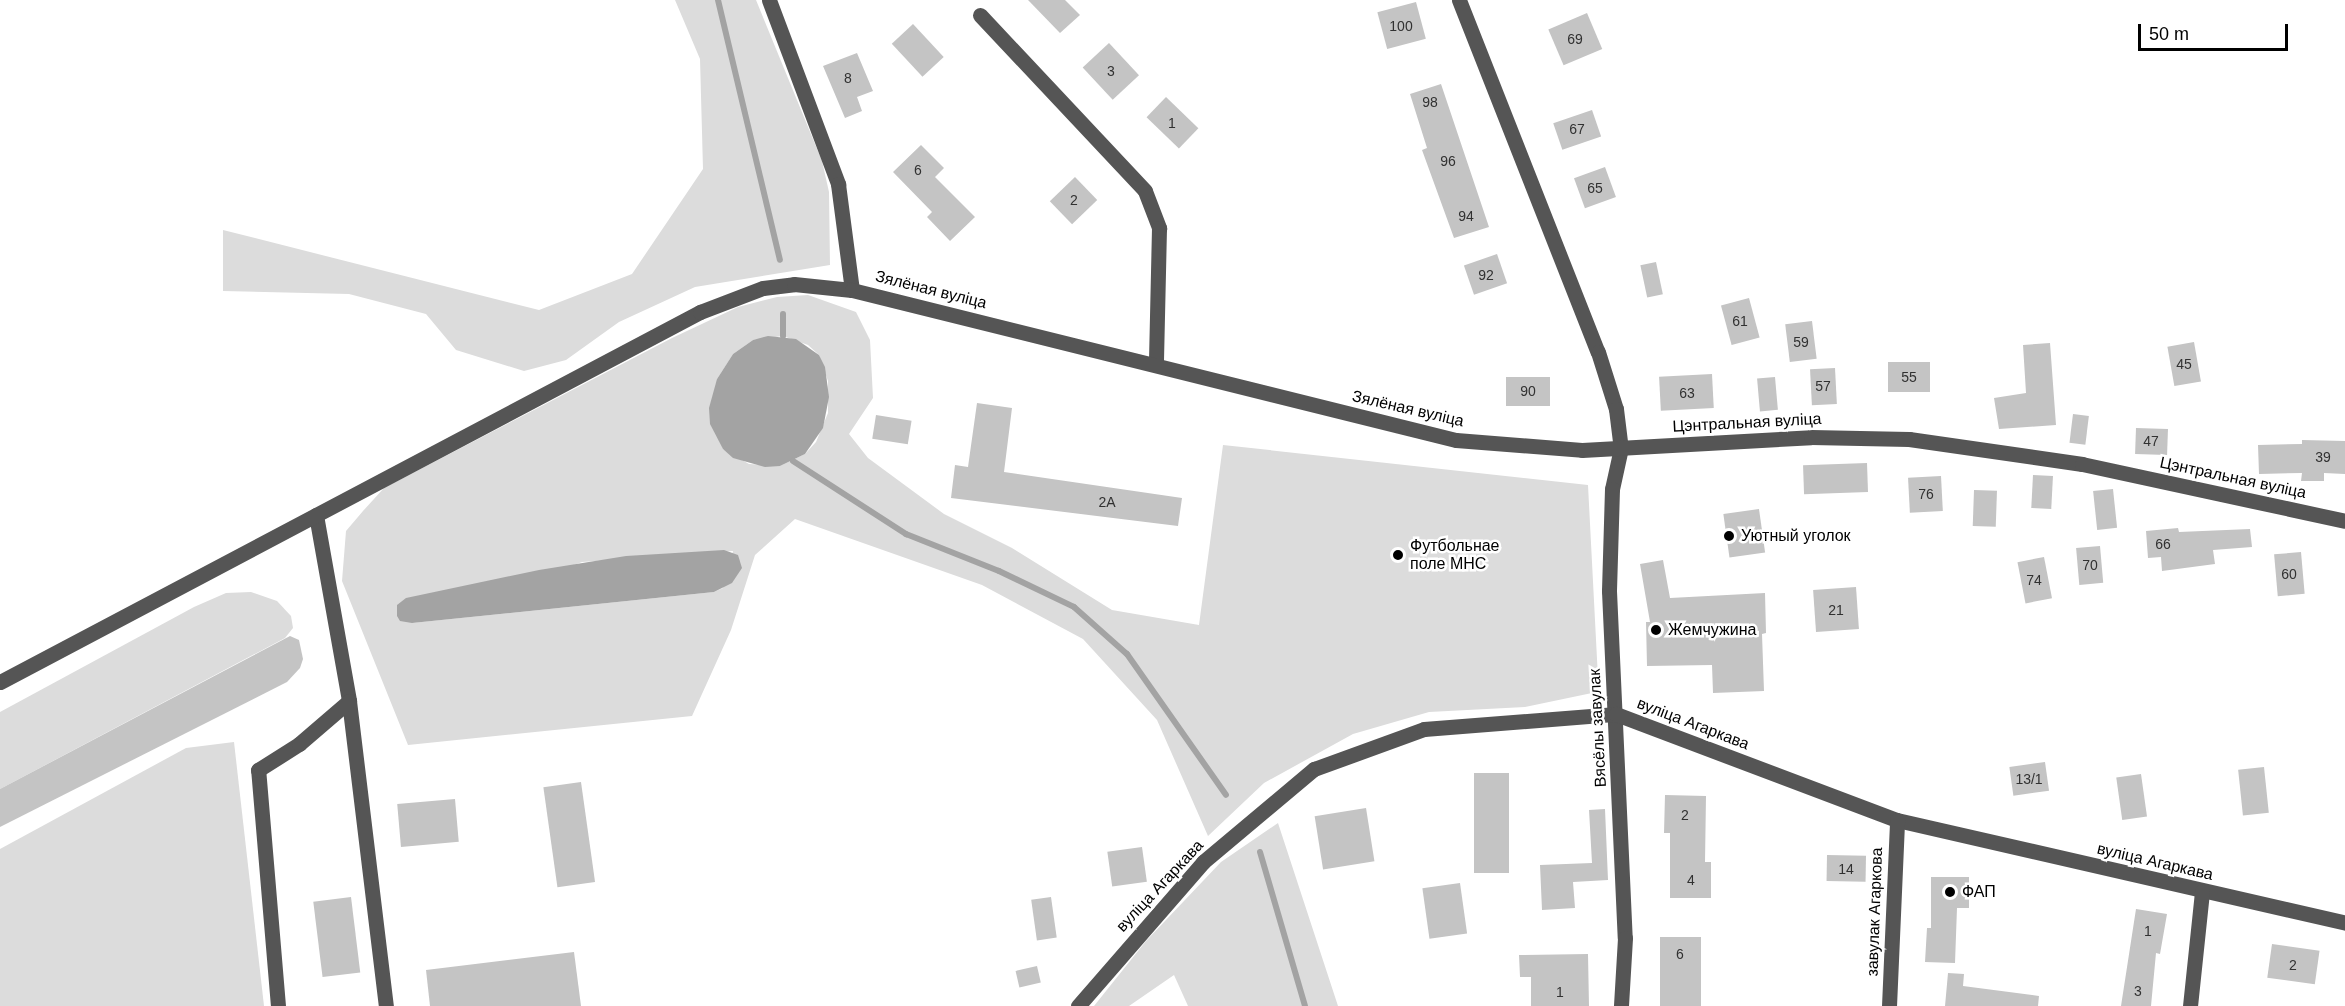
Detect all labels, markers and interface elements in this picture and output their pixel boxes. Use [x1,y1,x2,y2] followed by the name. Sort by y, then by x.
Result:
[2141,12,2291,50] scale bar
[1389,18,1413,34] house number: 100
[2149,24,2189,44] text: 50 m
[1567,31,1583,47] house number: 69
[1107,63,1115,79] house number: 3
[844,70,852,86] house number: 8
[1422,94,1438,110] house number: 98
[1168,115,1176,131] house number: 1
[1569,121,1585,137] house number: 67
[1440,153,1456,169] house number: 96
[914,162,922,178] house number: 6
[1587,180,1603,196] house number: 65
[1070,192,1078,208] house number: 2
[1458,208,1474,224] house number: 94
[873,267,989,313] street label: Зялёная вуліца
[1478,267,1494,283] house number: 92
[1732,313,1748,329] house number: 61
[1793,334,1809,350] house number: 59
[2176,356,2192,372] house number: 45
[1901,369,1917,385] house number: 55
[1815,378,1831,394] house number: 57
[1520,383,1536,399] house number: 90
[1679,385,1695,401] house number: 63
[1350,387,1466,431] street label: Зялёная вуліца
[1672,410,1822,436] street label: Цэнтральная вуліца
[2143,433,2159,449] house number: 47
[2315,449,2331,465] house number: 39
[2158,453,2308,503] street label: Цэнтральная вуліца
[1918,486,1934,502] house number: 76
[1098,494,1116,510] house number: 2А
[1741,526,1851,546] place label: Уютный уголок
[1722,529,1736,543] marker: Уютный уголок
[1410,536,1500,574] place label: Футбольнае поле МНС
[2155,536,2171,552] house number: 66
[1391,548,1405,562] marker: Футбольнае поле МНС
[2082,557,2098,573] house number: 70
[2281,566,2297,582] house number: 60
[2026,572,2042,588] house number: 74
[1828,602,1844,618] house number: 21
[1668,620,1756,640] place label: Жемчужина
[1649,623,1663,637] marker: Жемчужина
[1585,668,1611,788] street label: Вясёлы завулак
[1634,694,1752,754] street label: вуліца Агаркава
[2015,771,2043,787] house number: 13/1
[1681,807,1689,823] house number: 2
[1113,836,1207,936] street label: вуліца Агаркава
[2095,839,2215,885] street label: вуліца Агаркава
[1863,847,1887,977] street label: завулак Агаркова
[1838,861,1854,877] house number: 14
[1687,872,1695,888] house number: 4
[1962,882,1996,902] place label: ФАП
[1943,885,1957,899] marker: ФАП
[2144,923,2152,939] house number: 1
[1676,946,1684,962] house number: 6
[2289,957,2297,973] house number: 2
[2134,983,2142,999] house number: 3
[1556,984,1564,1000] house number: 1

